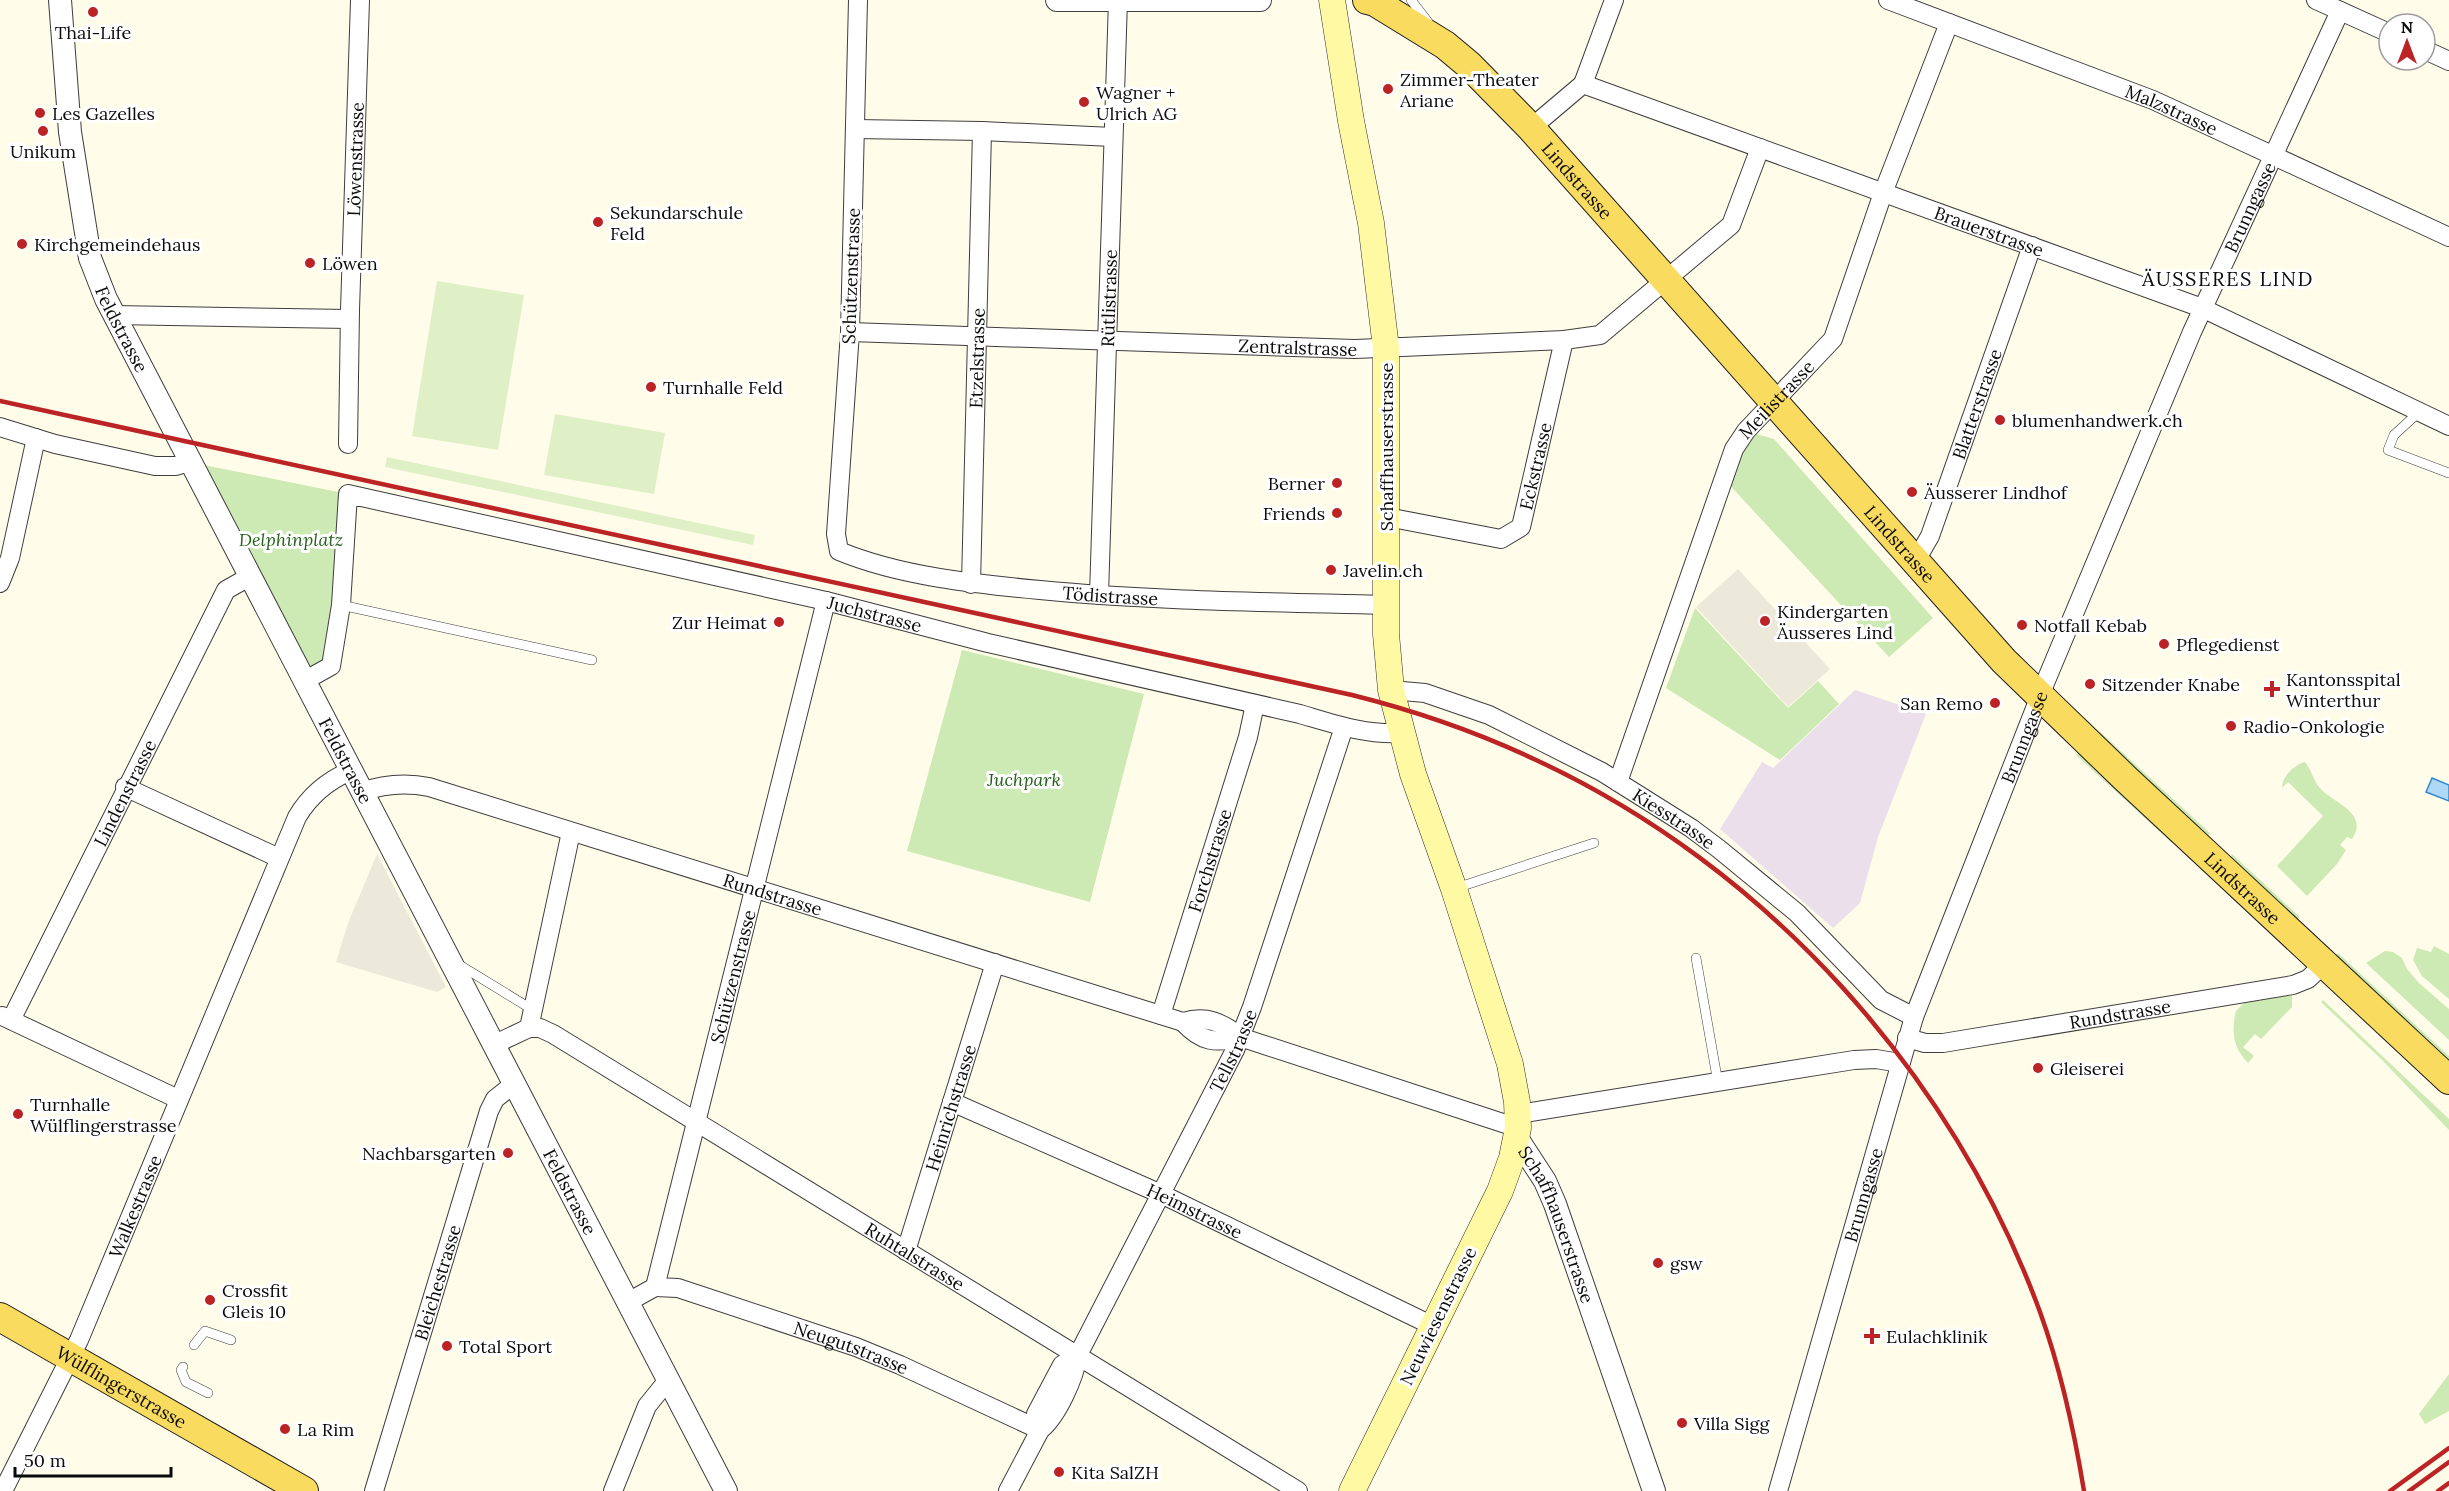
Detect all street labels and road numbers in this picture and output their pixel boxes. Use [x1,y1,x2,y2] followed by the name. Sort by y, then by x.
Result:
[2122,79,2222,140] street label: Malzstrasse
[342,101,368,217] street label: Löwenstrasse
[1537,137,1618,224] street label: Lindstrasse
[2219,158,2280,256] street label: Brunngasse
[1931,201,2047,261] street label: Brauerstrasse
[837,207,865,345] street label: Schützenstrasse
[1095,249,1122,347] street label: Rütlistrasse
[91,283,154,376] street label: Feldstrasse
[964,307,989,409] street label: Etzelstrasse
[1238,334,1358,361] street label: Zentralstrasse
[1946,345,2007,462] street label: Blatterstrasse
[1733,355,1819,443] street label: Meilistrasse
[1375,362,1398,531] street label: Schaffhauserstrasse
[1514,420,1556,512] street label: Eckstrasse
[1860,500,1941,588] street label: Lindstrasse
[1062,581,1159,610] street label: Tödistrasse
[824,590,924,637] street label: Juchstrasse
[1995,687,2052,786] street label: Brunngasse
[314,713,378,807] street label: Feldstrasse
[88,735,161,850] street label: Lindenstrasse
[1628,783,1720,854] street label: Kiesstrasse
[1182,806,1236,915] street label: Forchstrasse
[2200,847,2286,929] street label: Lindstrasse
[720,868,825,920] street label: Rundstrasse
[705,907,760,1046] street label: Schützenstrasse
[2067,994,2173,1033] street label: Rundstrasse
[1204,1005,1262,1096] street label: Tellstrasse
[920,1041,981,1174] street label: Heinrichstrasse
[1514,1141,1600,1306] street label: Schaffhauserstrasse
[538,1145,602,1239] street label: Feldstrasse
[1838,1145,1887,1245] street label: Brunngasse
[103,1151,167,1261] street label: Walkestrasse
[1144,1178,1247,1243] street label: Heimstrasse
[861,1217,969,1295] street label: Ruhtalstrasse
[409,1222,466,1343] street label: Bleichestrasse
[1395,1243,1482,1389] street label: Neuwiesenstrasse
[791,1316,912,1379] street label: Neugutstrasse
[52,1340,191,1433] street label: Wülflingerstrasse

